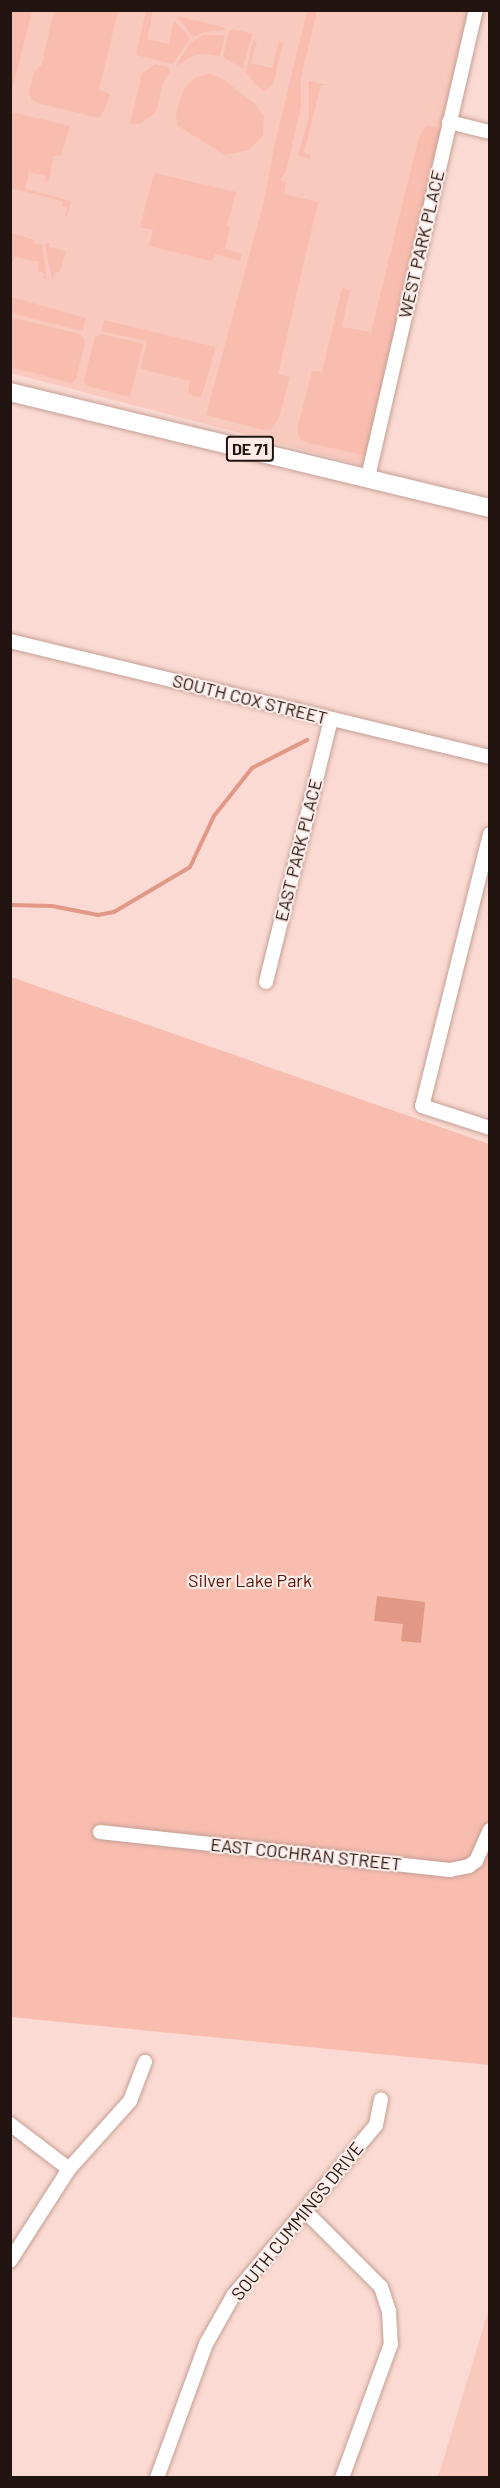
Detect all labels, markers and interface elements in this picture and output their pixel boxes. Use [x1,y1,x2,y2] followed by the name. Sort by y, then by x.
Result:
[393,168,449,320] street label: WEST PARK PLACE
[224,436,276,462] road number: DE 71
[170,669,330,729] street label: SOUTH COX STREET
[270,777,326,923] street label: EAST PARK PLACE
[188,1569,312,1591] park label: Silver Lake Park
[210,1833,402,1875] street label: EAST COCHRAN STREET
[227,2138,367,2304] street label: SOUTH CUMMINGS DRIVE

